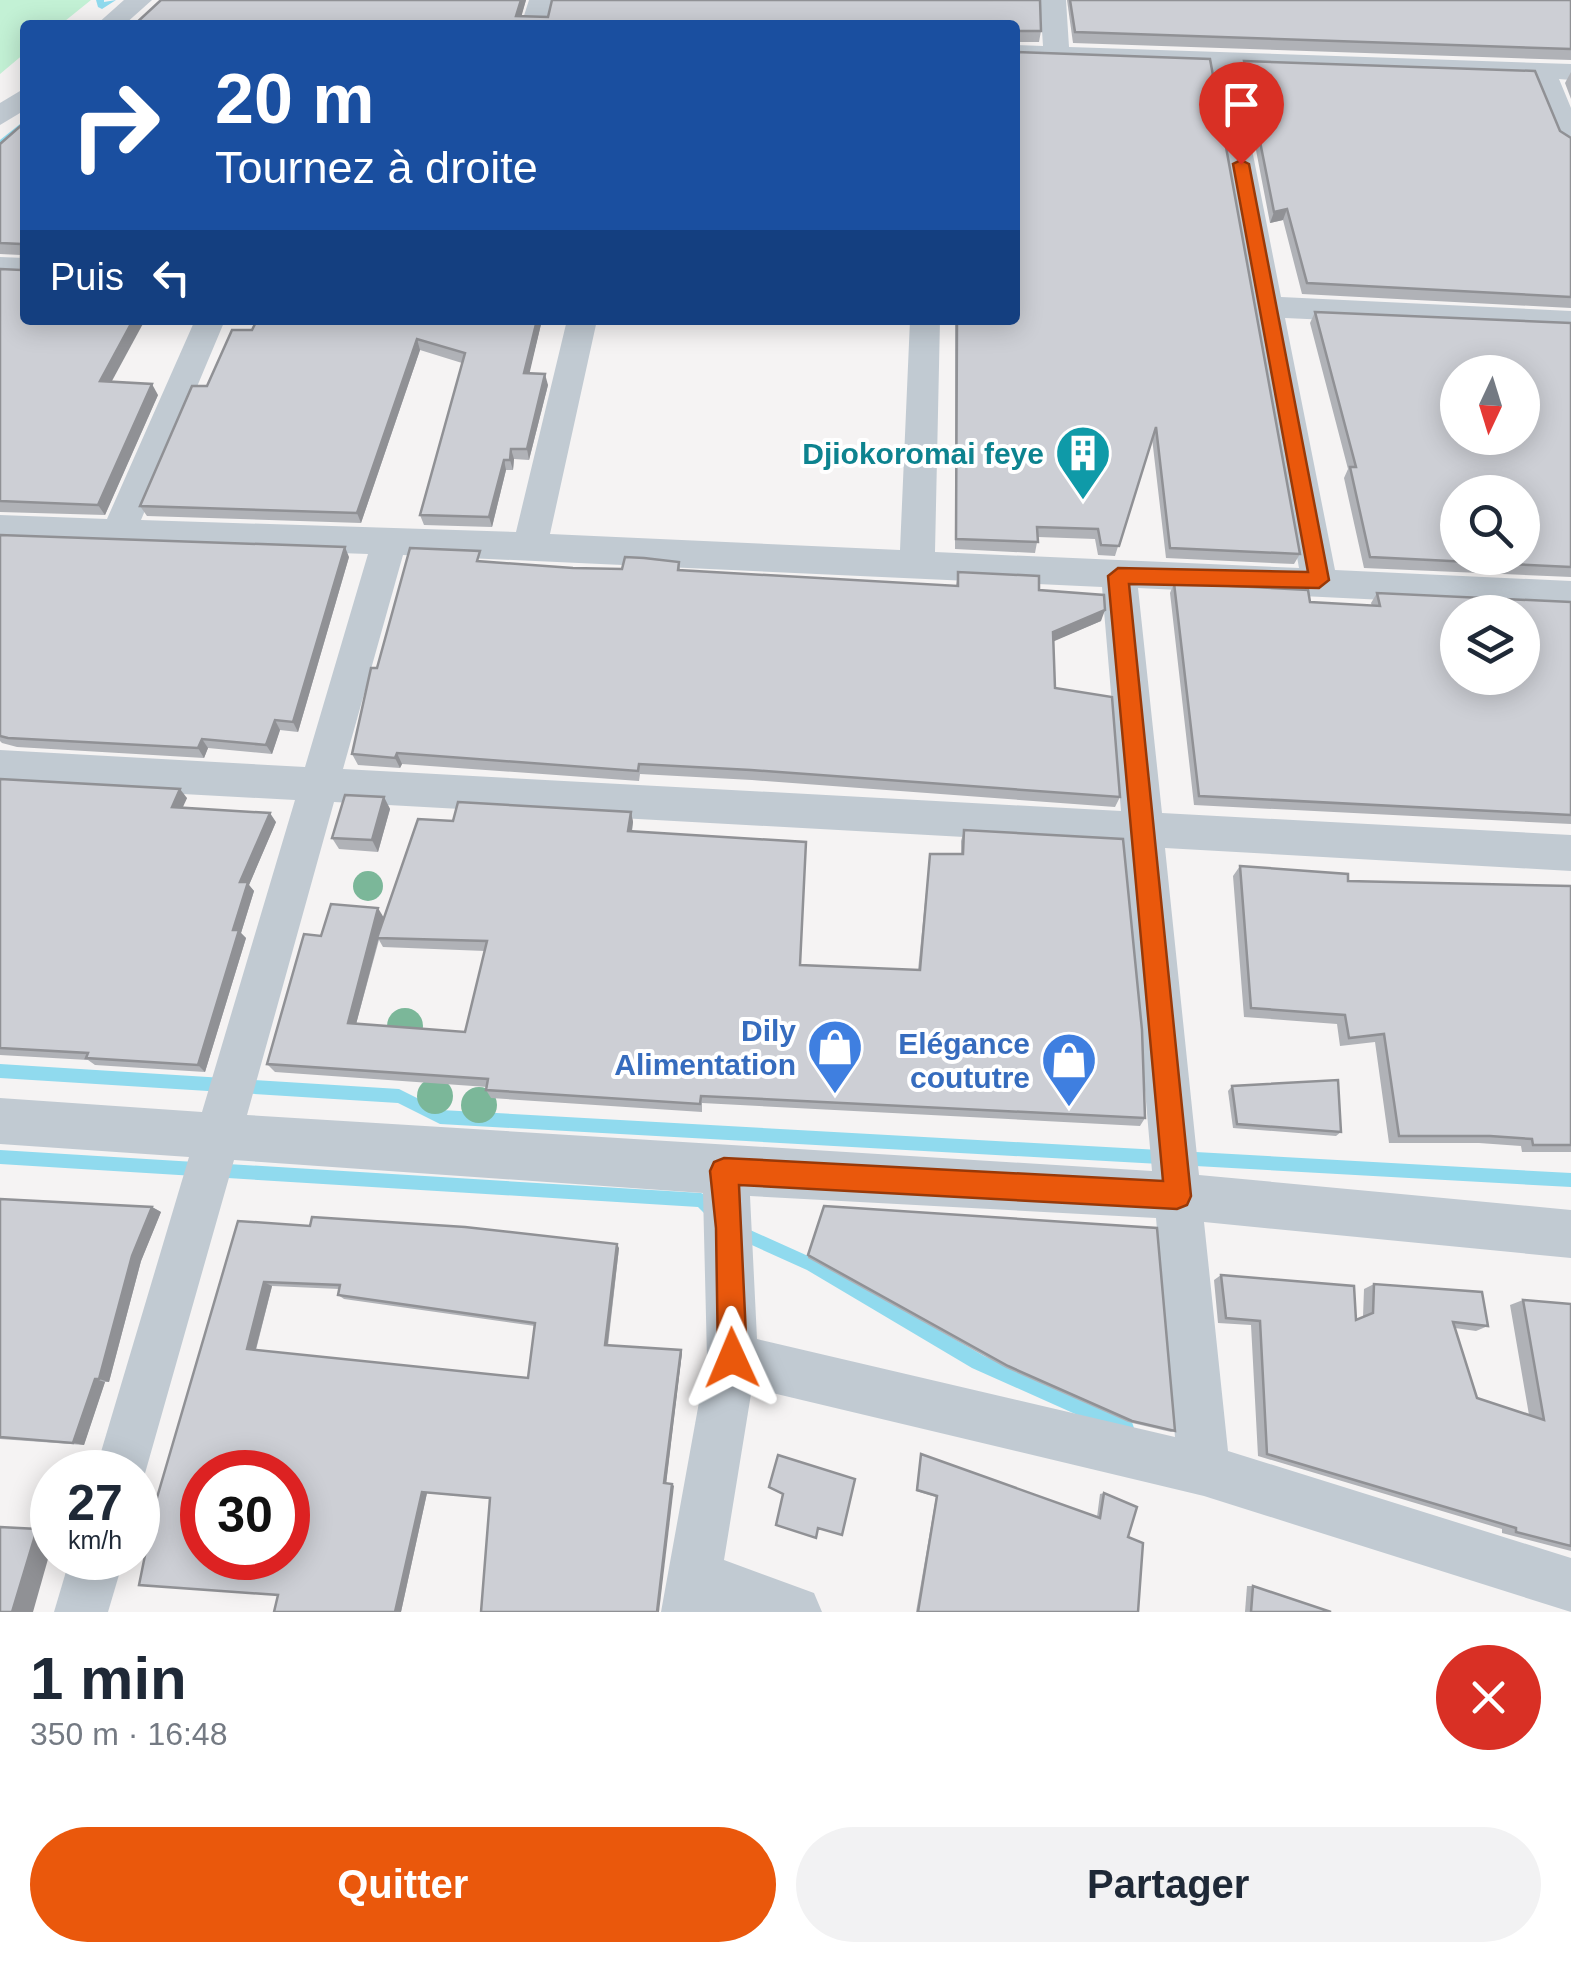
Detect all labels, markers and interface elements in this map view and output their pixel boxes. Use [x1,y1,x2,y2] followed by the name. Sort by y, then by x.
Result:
[50,60,180,190] icon: right
[215,60,375,138] text: 20 m
[1199,62,1284,165] pin
[1214,77,1269,132] icon: arrive
[215,142,538,193] text: Tournez à droite
[144,250,199,305] icon: left
[50,256,124,298] text: Puis
[1440,355,1540,455] north arrow
[1440,355,1540,695] map controls
[1053,423,1113,502] building icon: Djiokoromai feye
[802,437,1044,470] place label: Djiokoromai feye
[1440,475,1540,575] button: search
[1440,595,1540,695] button: layers
[614,1014,796,1081] place label: Dily Alimentation
[805,1017,865,1096] shop icon: Dily Alimentation
[898,1027,1030,1094] place label: Elégance coututre
[1039,1030,1099,1109] shop icon: Elégance coututre
[680,1306,784,1410] position arrow
[180,1450,310,1580] speed limit sign: 30
[67,1475,123,1531] text: 27
[68,1526,122,1554] text: km/h
[30,1645,187,1712] text: 1 min
[1436,1645,1541,1750] button: close
[30,1716,227,1752] text: 350 m · 16:48
[30,1827,776,1942] button: Quitter
[796,1827,1541,1942] button: Partager

